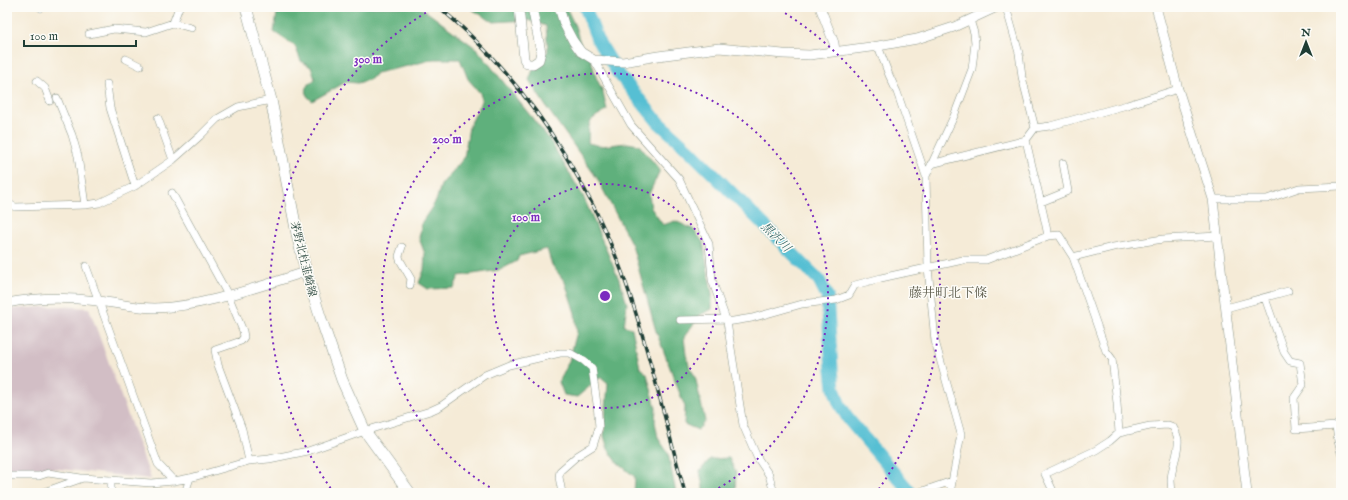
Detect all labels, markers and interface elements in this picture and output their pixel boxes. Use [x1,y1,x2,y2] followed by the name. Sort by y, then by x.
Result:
[24,22,136,48] scale bar
[1286,22,1326,62] north arrow
[1300,26,1311,40] text: N
[30,29,58,44] text: 100 m
[354,52,383,67] text: 300 m
[432,132,462,147] text: 200 m
[512,210,541,225] text: 100 m
[758,219,795,257] water label: 黒沢川
[287,220,319,298] street label: 茅野北杜韮崎線
[909,285,987,302] district label: 藤井町北下條
[598,289,612,303] centre of rings

